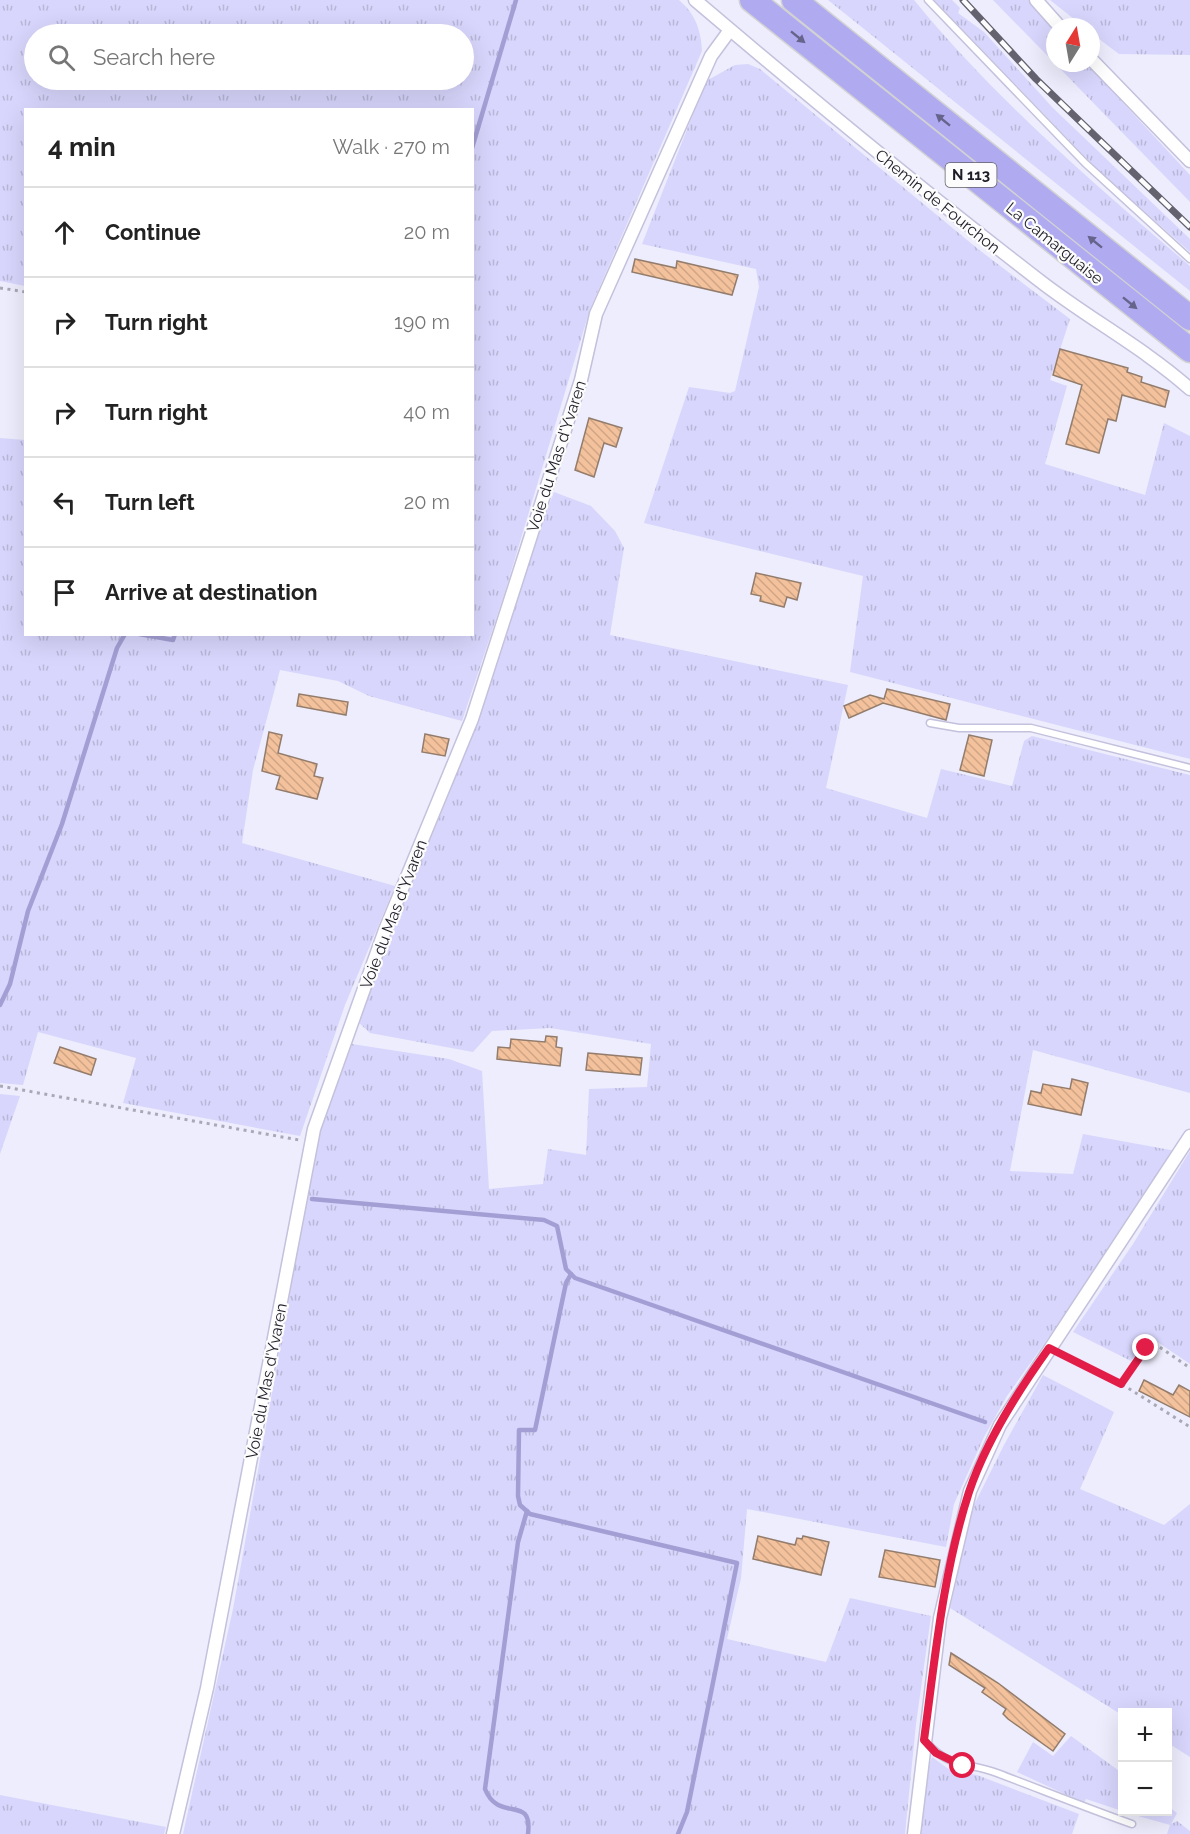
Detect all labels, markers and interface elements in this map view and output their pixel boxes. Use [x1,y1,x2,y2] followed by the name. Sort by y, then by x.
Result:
[1046,18,1100,72] north arrow
[24,24,474,90] search box
[790,30,806,43] one-way arrow
[45,41,78,74] icon: search
[93,44,215,70] text: Search here
[935,113,951,126] one-way arrow
[48,132,116,162] text: 4 min
[332,135,450,159] text: Walk · 270 m
[871,145,1004,258] street label: Chemin de Fourchon
[946,163,996,187] road number: N 113
[1002,198,1107,288] street label: La Camarguaise
[48,216,81,249] icon: ahead
[105,219,201,245] text: Continue
[404,220,450,244] text: 20 m
[1087,235,1103,248] one-way arrow
[1123,297,1138,309] one-way arrow
[48,306,81,339] icon: right
[105,309,208,335] text: Turn right
[394,310,450,334] text: 190 m
[523,378,590,534] street label: Voie du Mas d'Yvaren
[48,396,81,429] icon: right
[105,399,208,425] text: Turn right
[403,400,450,424] text: 40 m
[48,486,81,519] icon: left
[105,489,195,515] text: Turn left
[404,490,450,514] text: 20 m
[48,576,81,609] icon: arrive
[105,579,318,605] text: Arrive at destination
[356,837,431,991] street label: Voie du Mas d'Yvaren
[242,1302,291,1461] street label: Voie du Mas d'Yvaren
[1132,1334,1158,1360] route end
[1118,1708,1172,1816] map controls
[1118,1708,1172,1762] button: +
[949,1752,975,1778] route start
[1118,1762,1172,1816] button: −

